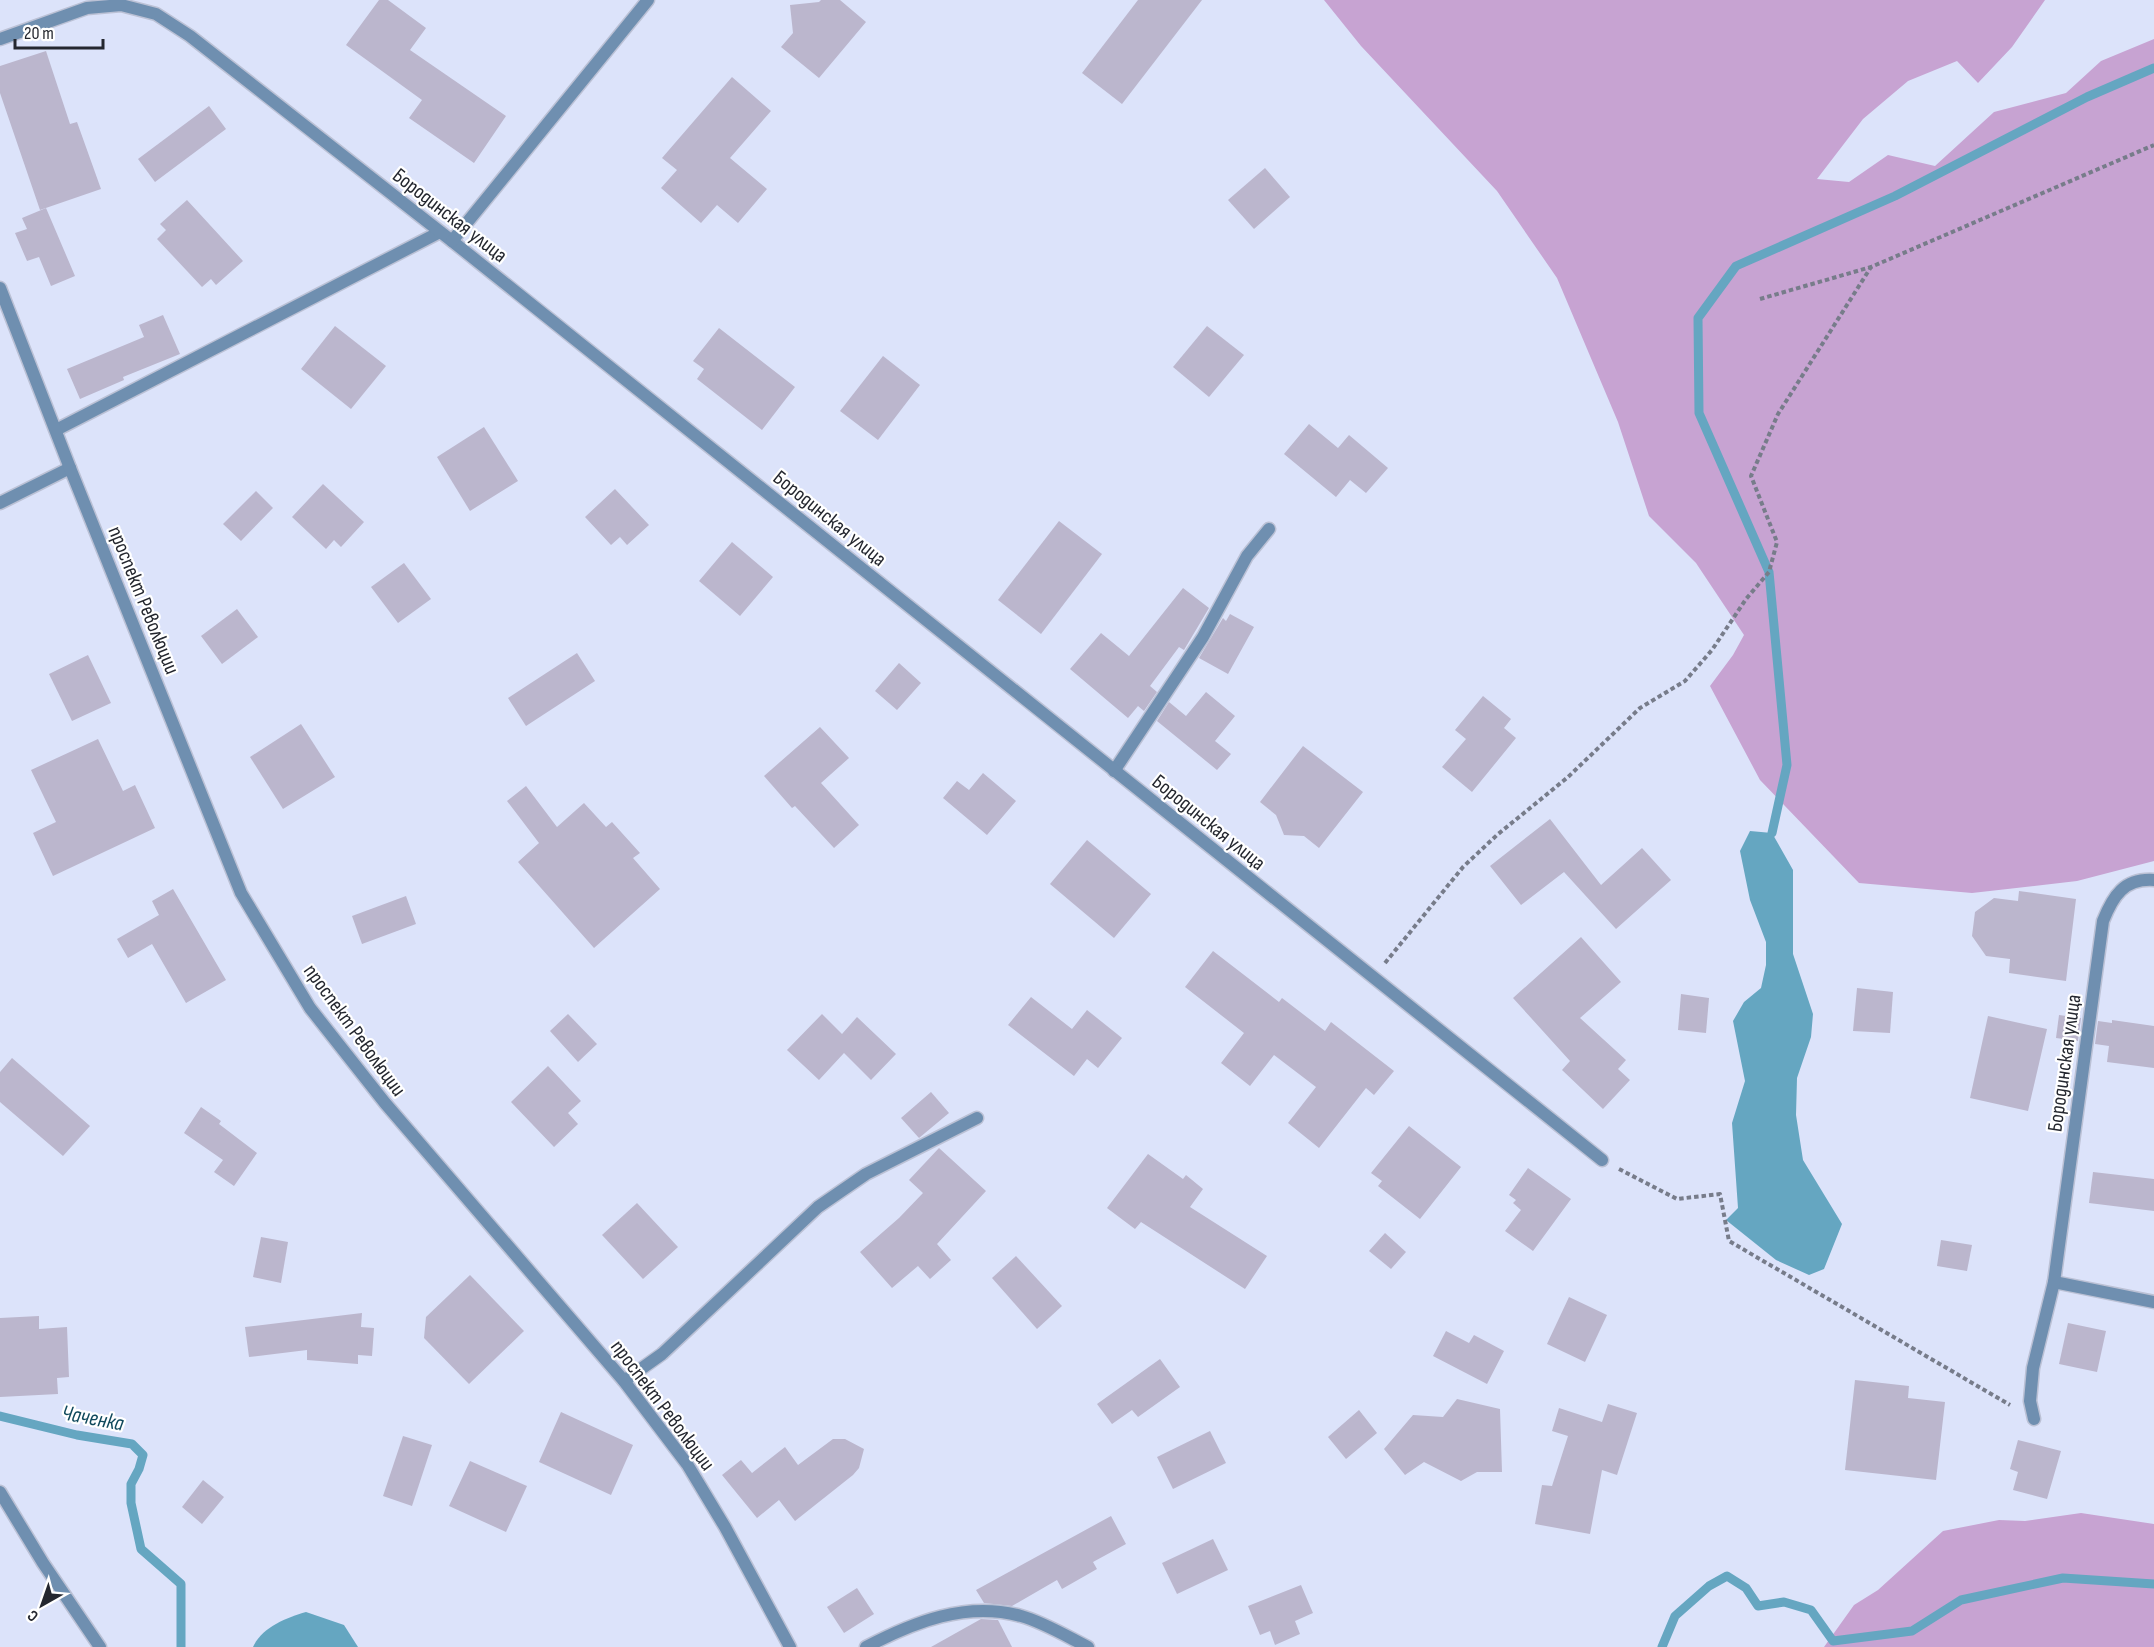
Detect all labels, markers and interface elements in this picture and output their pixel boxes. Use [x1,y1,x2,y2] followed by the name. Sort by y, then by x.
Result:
[15,12,104,50] scale bar
[24,23,54,44] text: 20 m
[387,163,512,268] street label: Бородинская улица
[768,465,891,572] street label: Бородинская улица
[102,523,185,678] street label: проспект Революции
[1147,769,1270,876] street label: Бородинская улица
[298,959,411,1101] street label: проспект Революции
[2042,993,2087,1133] street label: Бородинская улица
[605,1335,720,1476] street label: проспект Революции
[59,1399,126,1438] water label: Чаченка
[12,1575,72,1635] north arrow
[24,1605,43,1625] text: С

